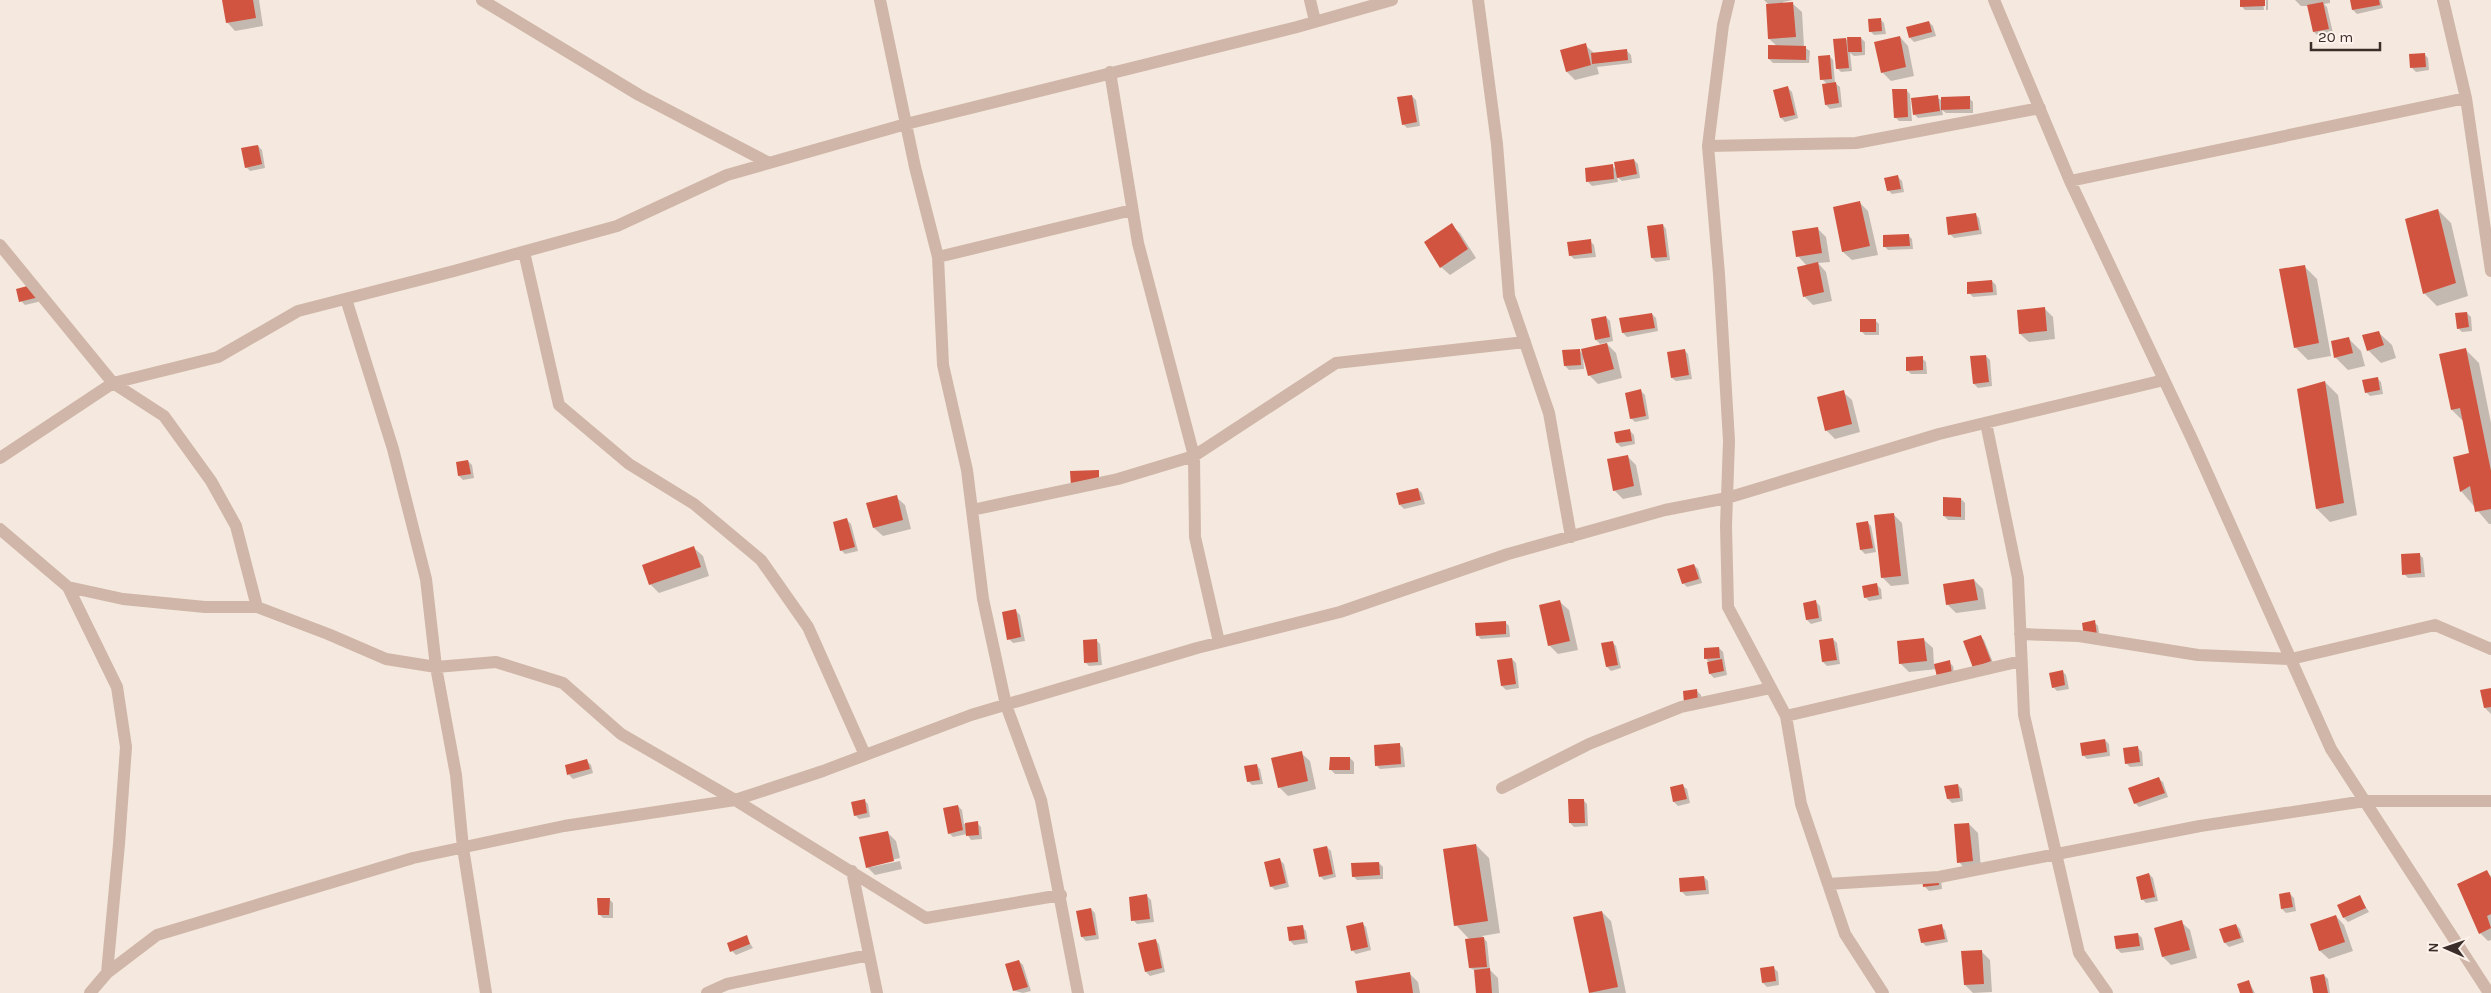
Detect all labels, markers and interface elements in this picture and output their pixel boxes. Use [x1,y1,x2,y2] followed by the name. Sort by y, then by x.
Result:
[2311,20,2380,52] scale bar
[2318,28,2353,46] text: 20 m
[2421,923,2471,973] north arrow
[2425,942,2442,953] text: N

